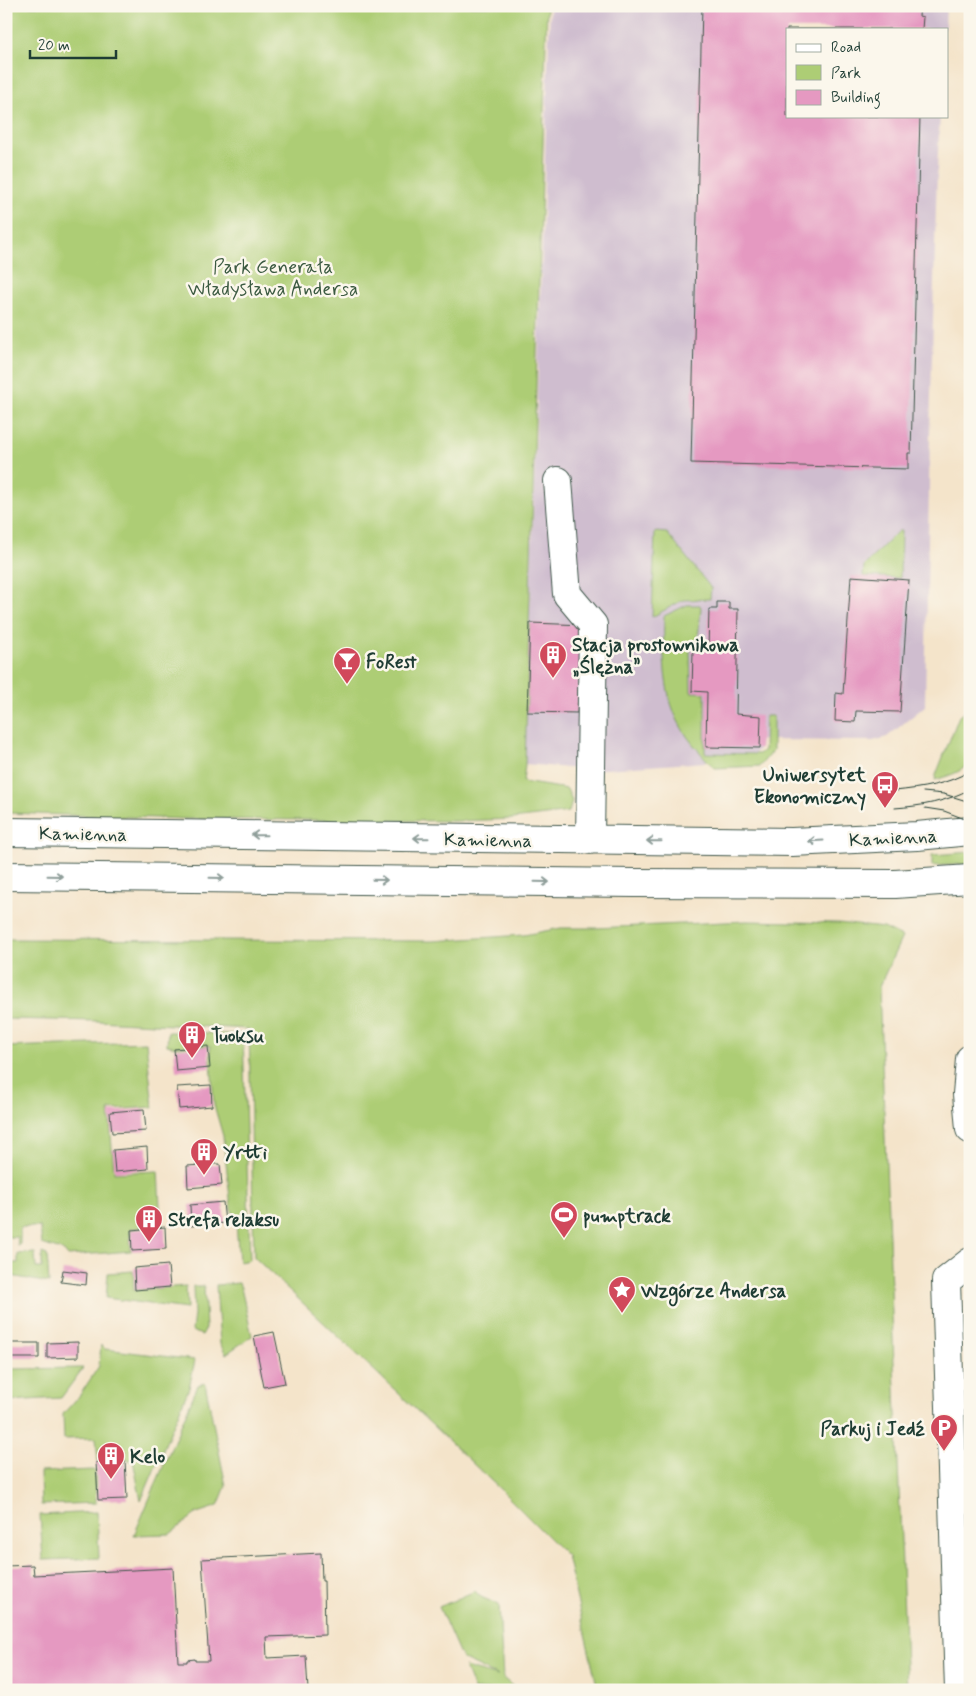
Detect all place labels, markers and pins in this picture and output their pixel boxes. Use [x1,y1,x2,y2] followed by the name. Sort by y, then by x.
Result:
[572,633,739,680] place label: Stacja prostownikowa „Ślężna”
[538,640,568,679] building icon: Stacja prostownikowa „Ślężna”
[332,646,362,685] bar icon: FoRest
[366,650,417,675] place label: FoRest
[754,763,867,811] place label: Uniwersytet Ekonomiczny
[870,770,900,809] bus stop icon: Uniwersytet Ekonomiczny
[177,1020,207,1059] building icon: Tuoksu
[211,1024,265,1049] place label: Tuoksu
[189,1137,219,1176] building icon: Yrtti
[223,1141,267,1166] place label: Yrtti
[549,1200,579,1239] sports icon: pumptrack
[134,1204,164,1243] building icon: Strefa relaksu
[583,1204,671,1229] place label: pumptrack
[168,1208,280,1233] place label: Strefa relaksu
[607,1275,637,1314] place icon: Wzgórze Andersa
[640,1279,786,1307] place label: Wzgórze Andersa
[929,1413,959,1452] parking icon: Parkuj i Jedź
[821,1417,926,1442] place label: Parkuj i Jedź
[96,1441,126,1480] building icon: Kelo
[130,1445,165,1470] place label: Kelo

